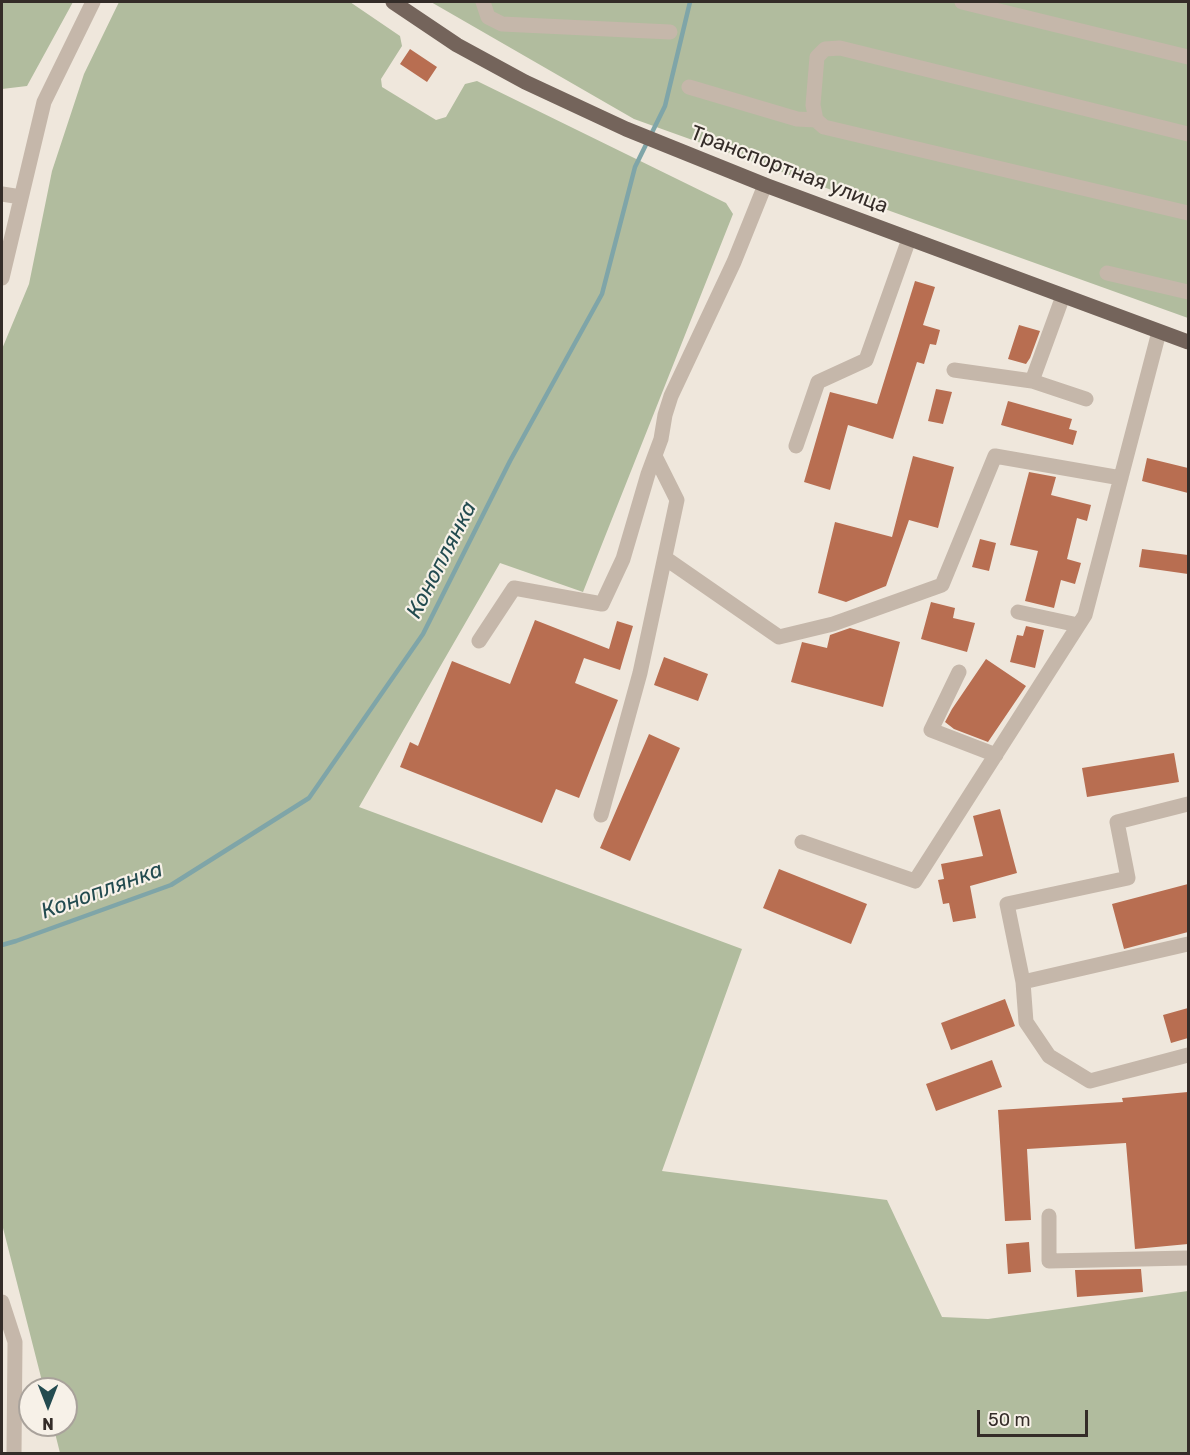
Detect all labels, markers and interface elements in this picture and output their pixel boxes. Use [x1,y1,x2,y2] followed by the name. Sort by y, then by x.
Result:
[687,121,891,219] street label: Транспортная улица
[401,497,483,623] water label: Коноплянка
[37,857,167,925] water label: Коноплянка
[18,1377,78,1437] north arrow
[980,1398,1091,1436] scale bar
[988,1409,1031,1431] text: 50 m
[42,1414,54,1433] text: N

